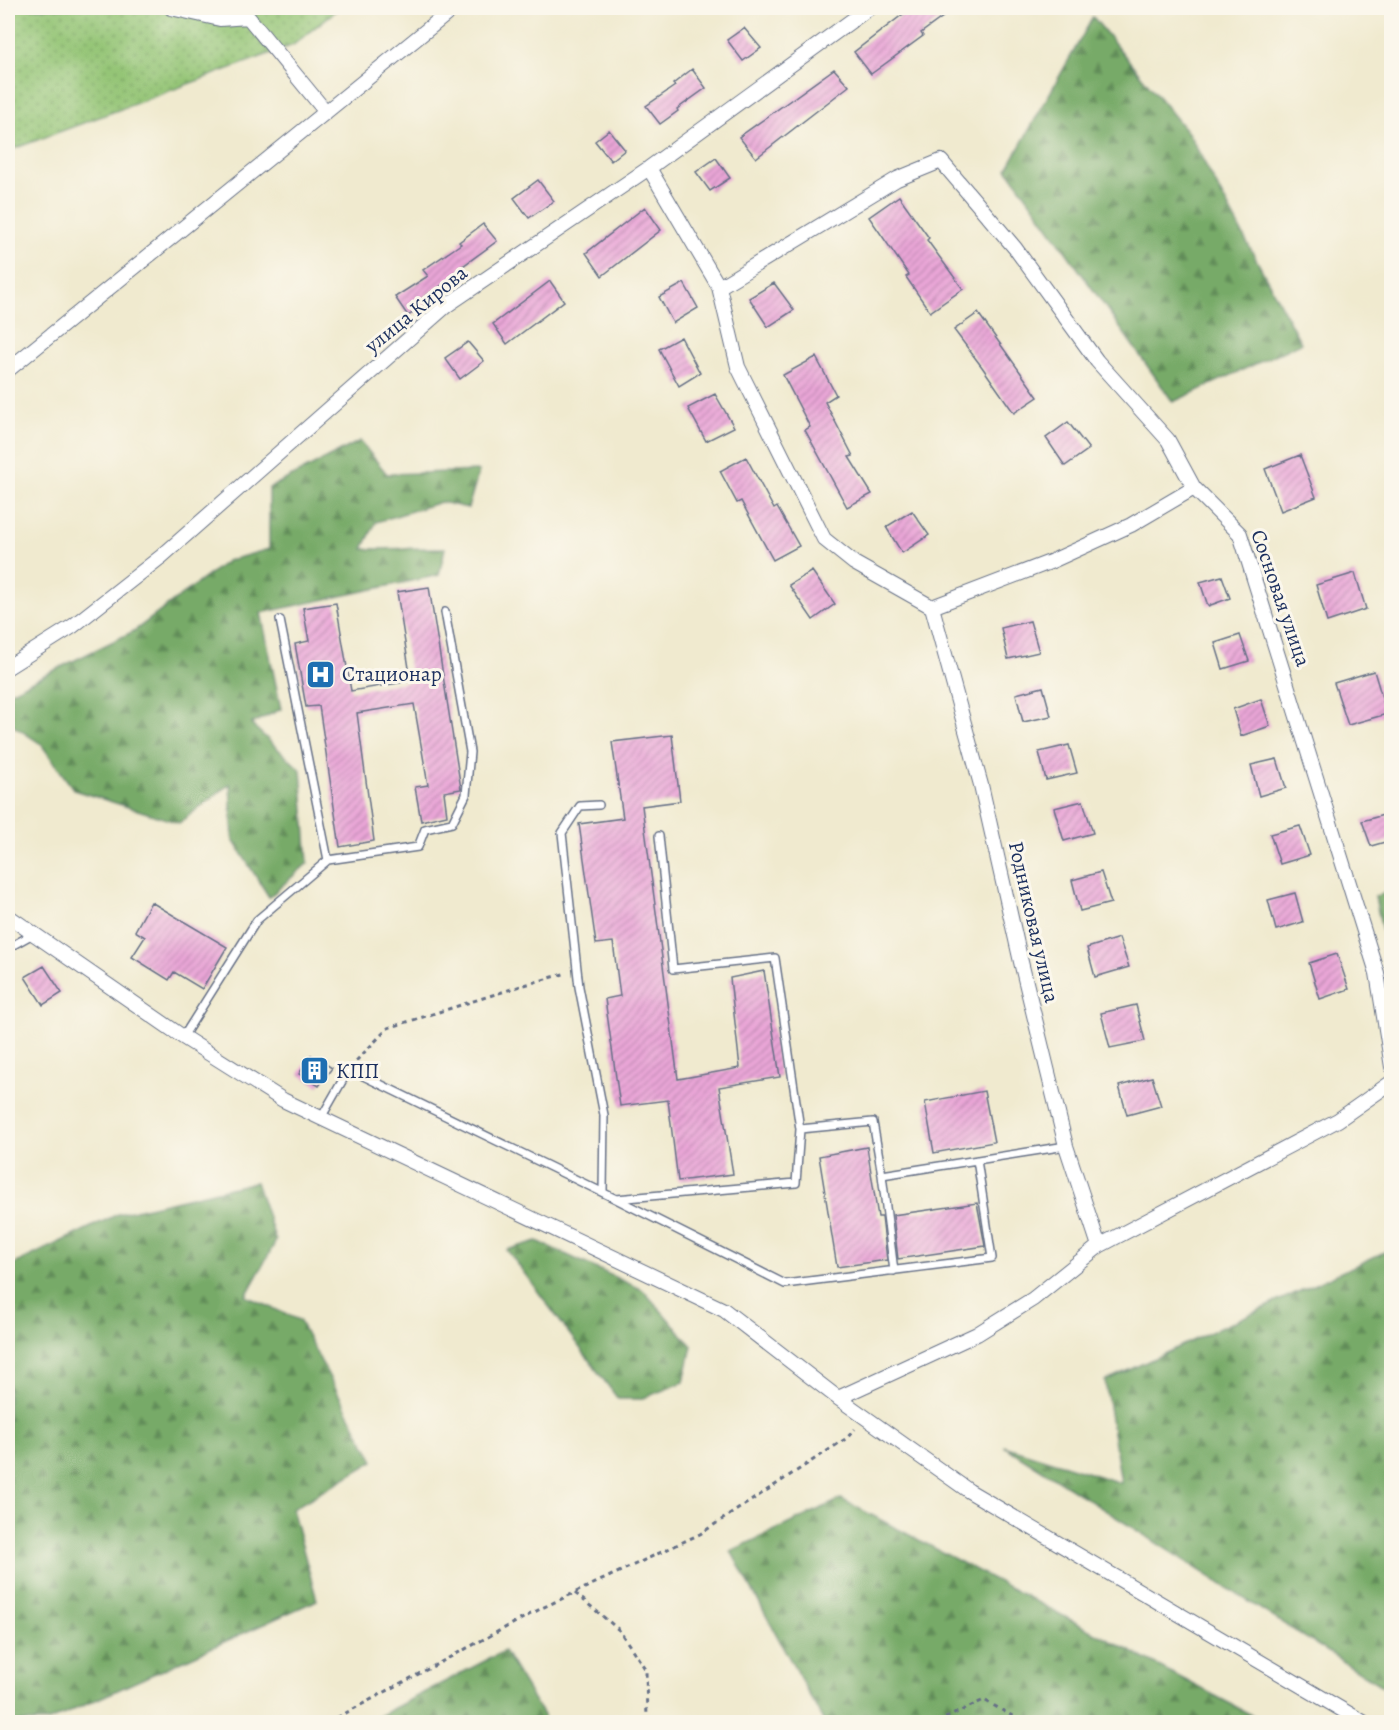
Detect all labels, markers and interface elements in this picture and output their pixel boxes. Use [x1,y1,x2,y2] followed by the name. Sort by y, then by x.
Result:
[358,259,474,360] street label: улица Кирова
[1245,526,1318,670] street label: Сосновая улица
[305,658,337,690] hospital icon: Стационар
[342,660,442,688] place label: Стационар
[1002,839,1066,1006] street label: Родниковая улица
[299,1055,331,1087] building icon: КПП
[336,1057,379,1085] place label: КПП

